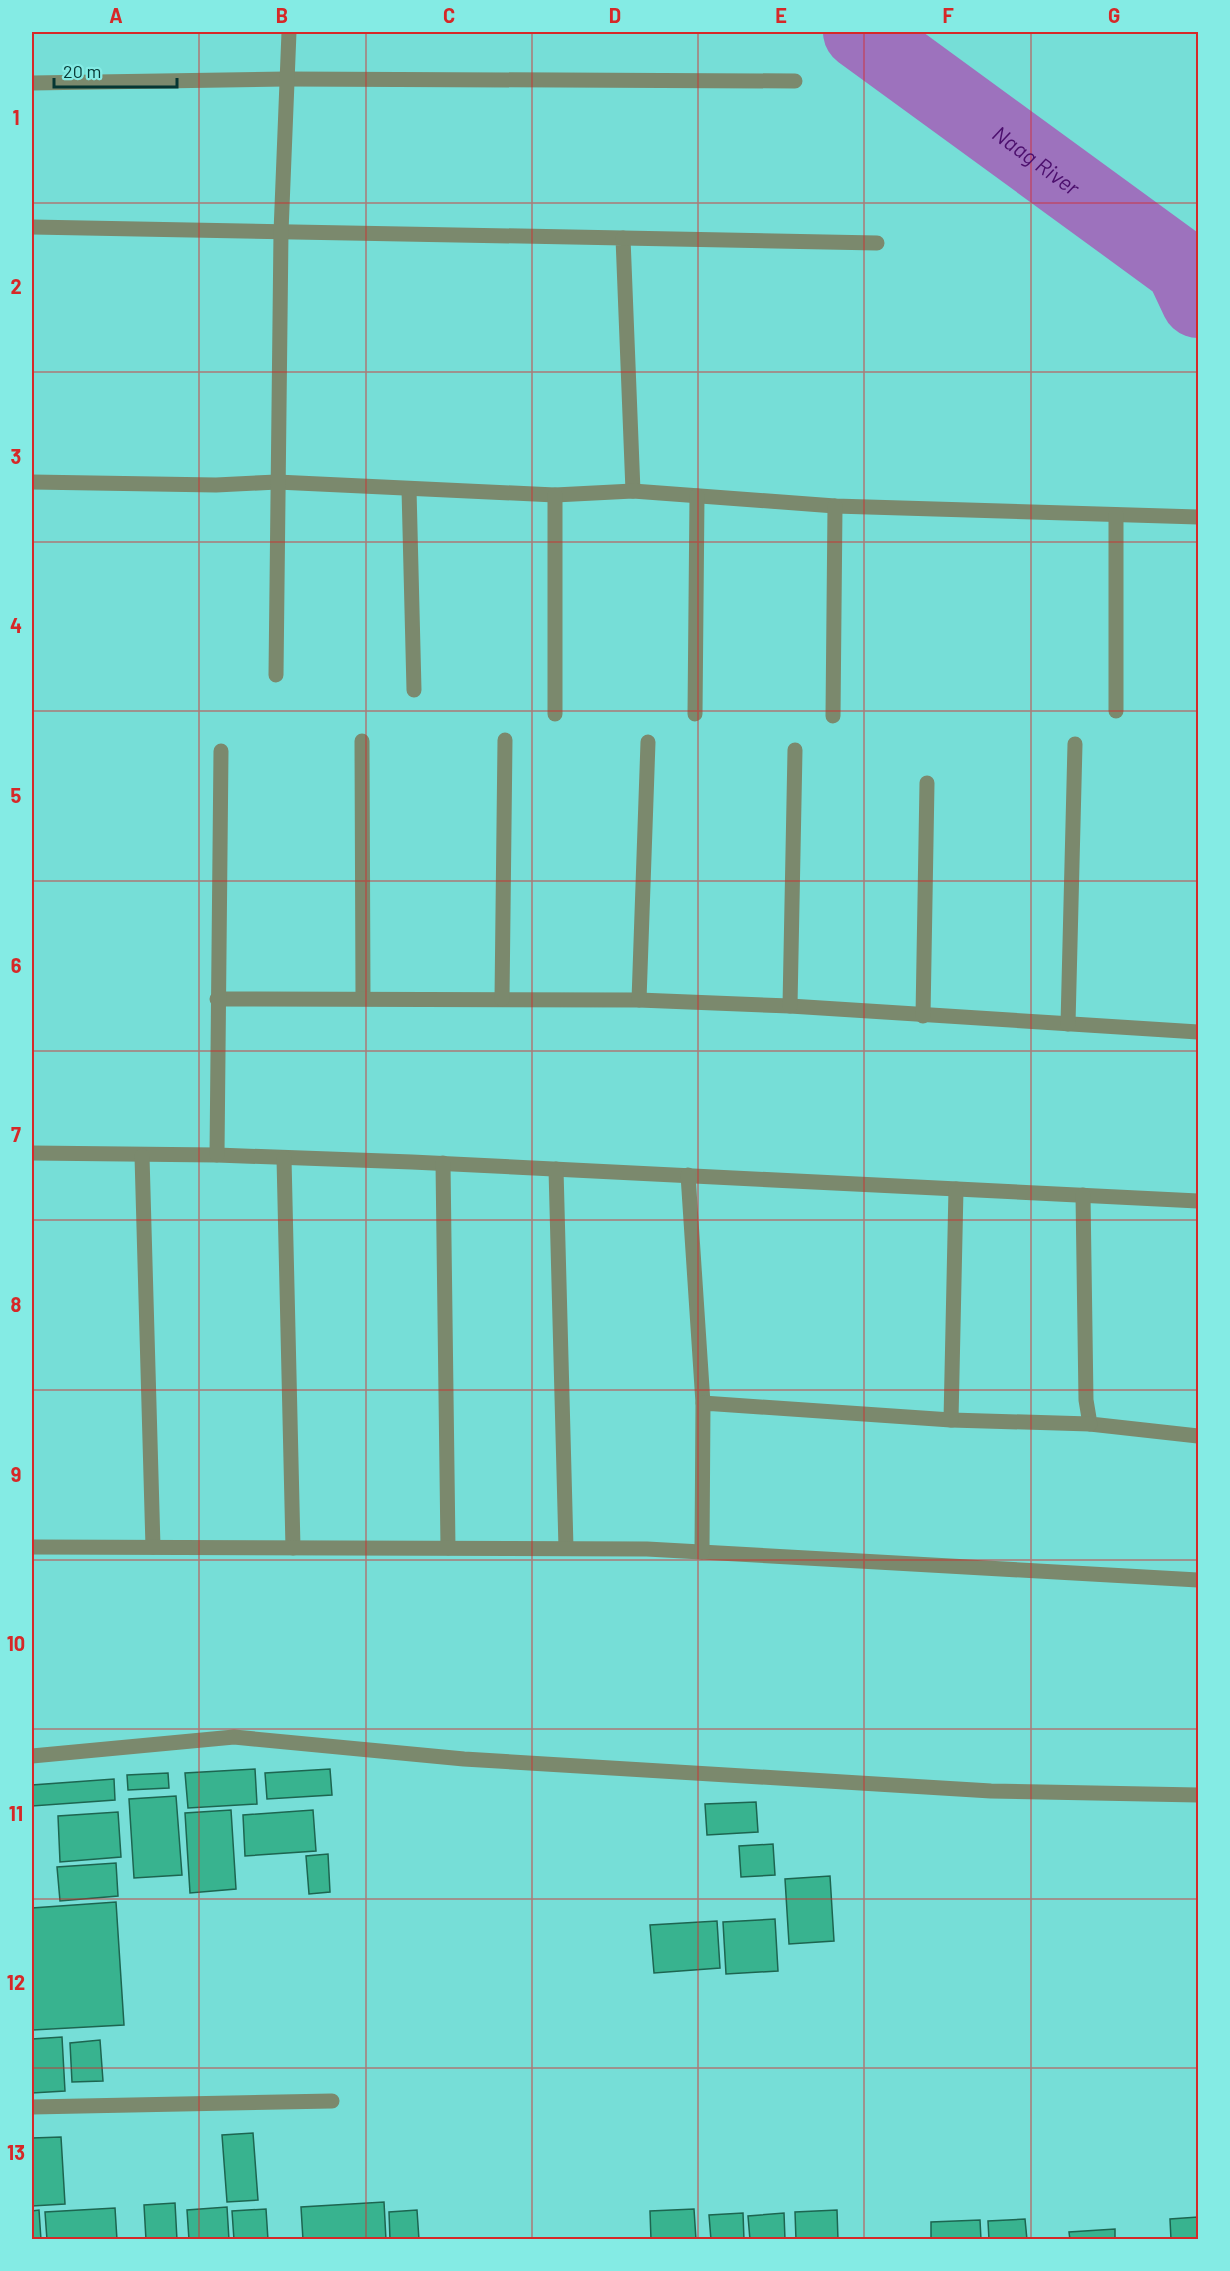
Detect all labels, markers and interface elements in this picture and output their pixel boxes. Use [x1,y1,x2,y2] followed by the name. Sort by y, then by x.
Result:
[109,3,123,27] text: A
[276,3,288,27] text: B
[443,3,455,27] text: C
[609,3,621,27] text: D
[775,3,787,27] text: E
[942,3,954,27] text: F
[1108,3,1120,27] text: G
[54,51,177,89] scale bar
[63,60,101,82] text: 20 m
[12,105,20,129] text: 1
[988,119,1086,201] water label: Naag River
[10,274,22,298] text: 2
[11,444,21,468] text: 3
[10,613,22,637] text: 4
[11,783,22,807] text: 5
[11,953,22,977] text: 6
[11,1122,21,1146] text: 7
[11,1292,22,1316] text: 8
[11,1462,21,1486] text: 9
[7,1631,25,1655] text: 10
[9,1801,23,1825] text: 11
[7,1970,25,1994] text: 12
[7,2140,25,2164] text: 13

